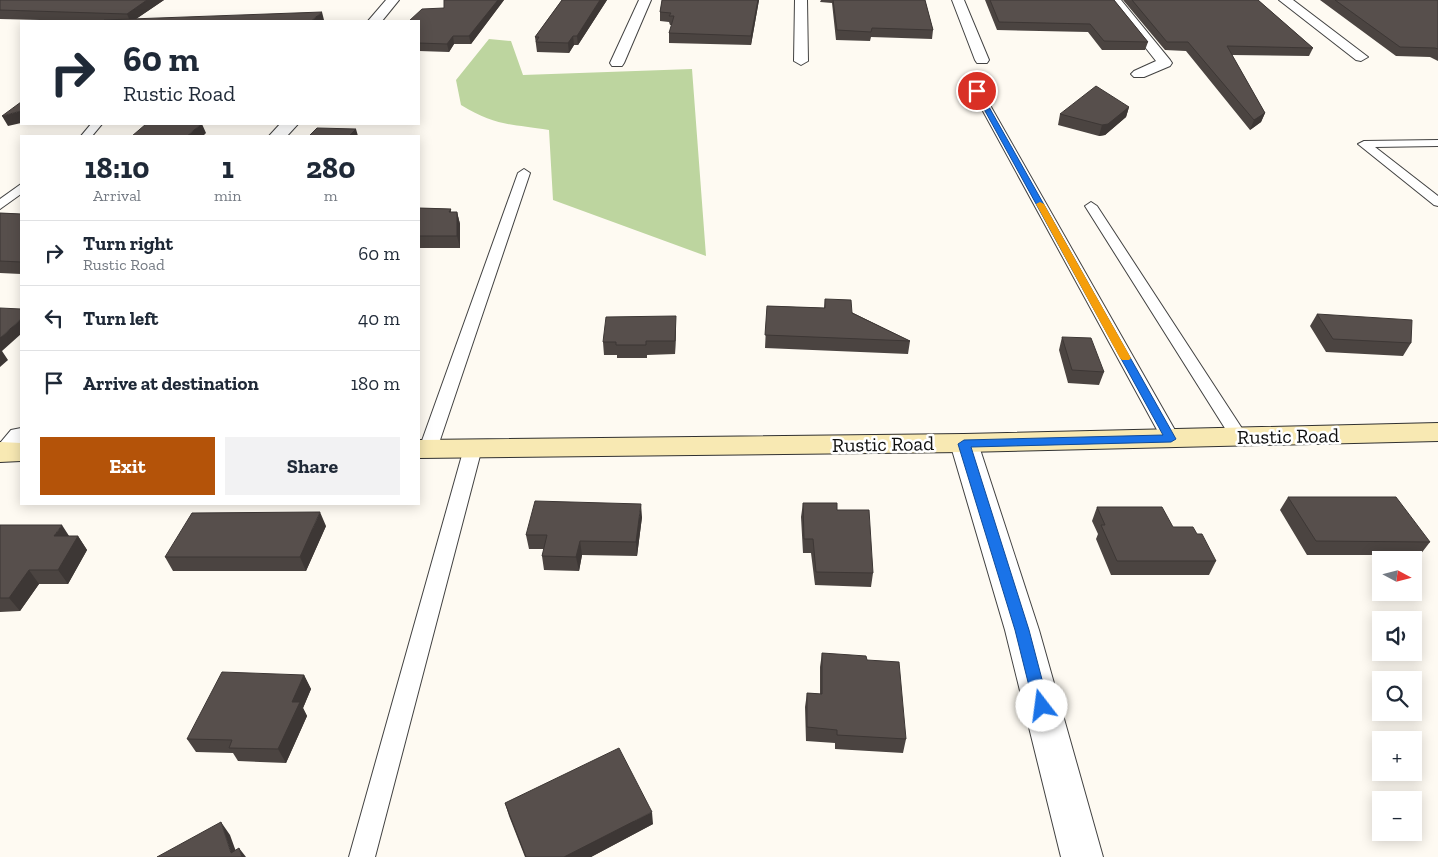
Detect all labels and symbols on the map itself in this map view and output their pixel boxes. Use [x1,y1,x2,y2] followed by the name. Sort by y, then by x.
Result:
[956,70,998,112] pin
[1237,423,1339,449] street label: Rustic Road
[832,431,934,457] street label: Rustic Road
[1372,551,1422,601] north arrow
[1015,679,1067,731] position arrow

